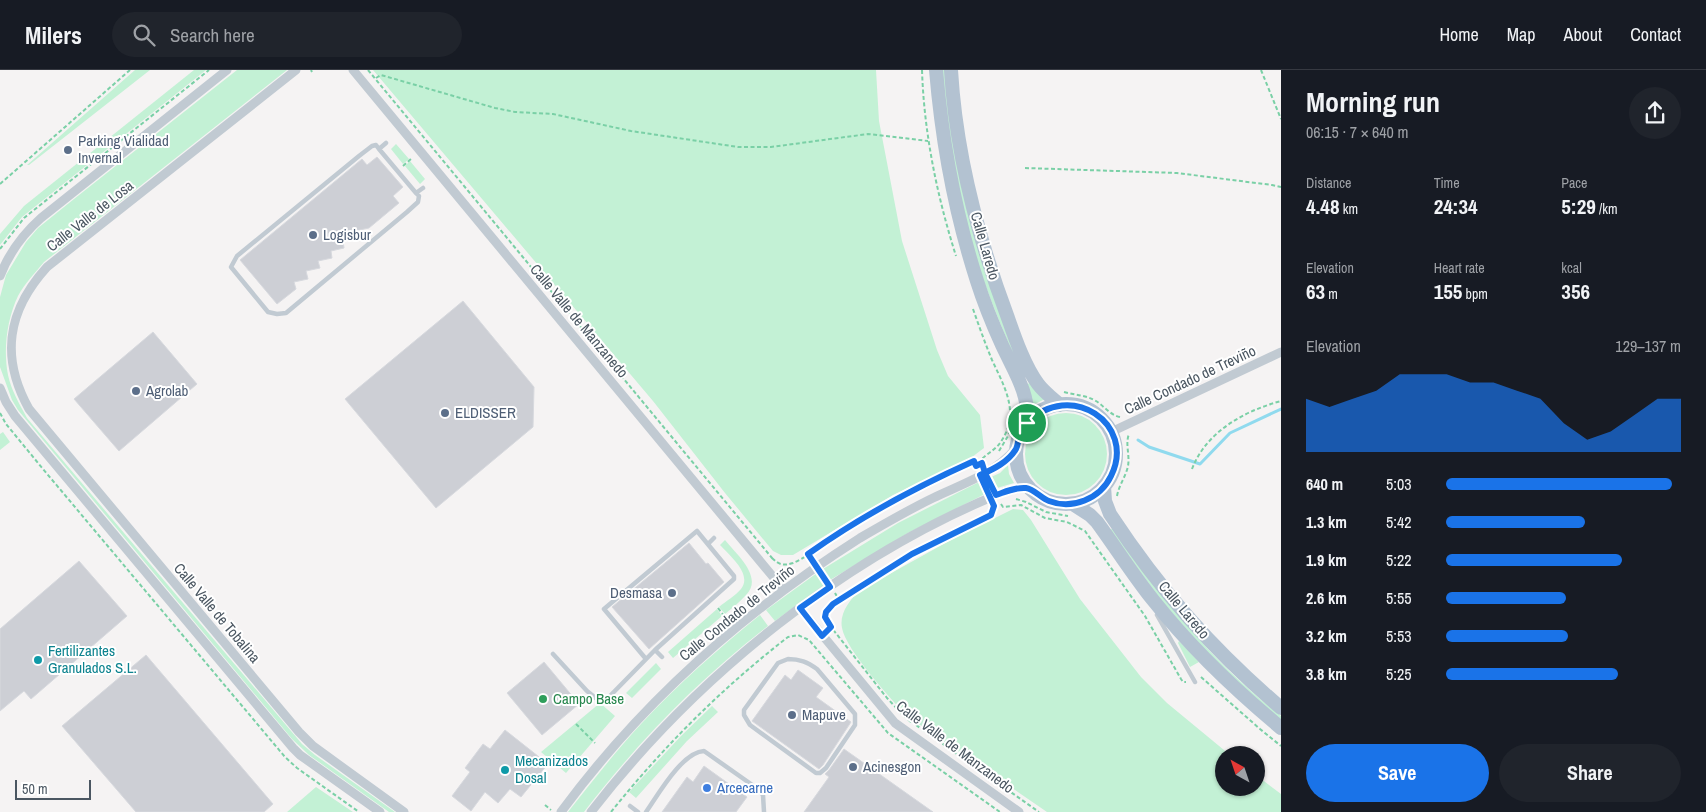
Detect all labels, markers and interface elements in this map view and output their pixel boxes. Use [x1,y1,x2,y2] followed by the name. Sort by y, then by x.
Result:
[112,12,462,57] search box
[25,19,82,51] text: Milers
[130,21,158,49] icon: search
[170,22,255,48] text: Search here
[1439,22,1479,47] text: Home
[1507,22,1536,47] text: Map
[1564,22,1602,47] text: About
[1630,22,1681,47] text: Contact
[1306,83,1440,121] text: Morning run
[1629,87,1681,139] button: share
[1306,121,1409,143] text: 06:15 · 7 × 640 m
[78,130,169,168] place label: Parking Vialidad Invernal
[62,144,74,156] marker: Parking Vialidad Invernal
[1306,174,1351,192] text: Distance
[1434,174,1460,192] text: Time
[1561,174,1588,192] text: Pace
[42,175,138,256] street label: Calle Valle de Losa
[1306,192,1340,221] text: 4.48
[1434,192,1478,221] text: 24:34
[1561,192,1596,221] text: 5:29
[1340,200,1358,218] text: km
[1596,200,1617,218] text: /km
[966,209,1005,282] street label: Calle Laredo
[323,224,371,245] place label: Logisbur
[307,229,319,241] marker: Logisbur
[525,259,633,382] street label: Calle Valle de Manzanedo
[1306,259,1354,277] text: Elevation
[1434,259,1485,277] text: Heart rate
[1561,259,1582,277] text: kcal
[1306,277,1325,306] text: 63
[1434,277,1462,306] text: 155
[1561,277,1590,306] text: 356
[1325,285,1338,303] text: m
[1462,285,1488,303] text: bpm
[1306,335,1361,357] text: Elevation
[1615,335,1681,357] text: 129–137 m
[1121,340,1259,419] street label: Calle Condado de Treviño
[145,380,189,401] place label: Agrolab
[130,385,142,397] marker: Agrolab
[455,402,516,423] place label: ELDISSER
[1006,402,1048,444] pin
[439,407,451,419] marker: ELDISSER
[1013,409,1041,437] icon: arrive
[1306,473,1343,495] text: 640 m
[1386,473,1412,495] text: 5:03
[1306,511,1347,533] text: 1.3 km
[1386,511,1412,533] text: 5:42
[1306,549,1347,571] text: 1.9 km
[1386,549,1412,571] text: 5:22
[169,558,266,667] street label: Calle Valle de Tobalina
[675,559,799,666] street label: Calle Condado de Treviño
[1154,576,1215,643] street label: Calle Laredo
[610,582,662,603] place label: Desmasa
[666,587,678,599] marker: Desmasa
[1306,587,1347,609] text: 2.6 km
[1386,587,1412,609] text: 5:55
[1306,625,1347,647] text: 3.2 km
[1386,625,1412,647] text: 5:53
[48,640,137,678] place label: Fertilizantes Granulados S.L.
[32,654,44,666] marker: Fertilizantes Granulados S.L.
[1306,663,1347,685] text: 3.8 km
[1386,663,1412,685] text: 5:25
[553,688,624,709] place label: Campo Base
[537,693,549,705] marker: Campo Base
[892,695,1019,798] street label: Calle Valle de Manzanedo
[802,704,846,725] place label: Mapuve
[786,709,798,721] marker: Mapuve
[1306,744,1489,802] button: Save
[1499,744,1681,802] button: Share
[1215,746,1265,796] north arrow
[1215,746,1265,796] map controls
[515,750,588,788] place label: Mecanizados Dosal
[862,756,921,777] place label: Acinesgon
[847,761,859,773] marker: Acinesgon
[499,764,511,776] marker: Mecanizados Dosal
[15,777,91,800] scale bar
[716,777,773,798] place label: Arcecarne
[22,780,48,798] text: 50 m
[701,782,713,794] marker: Arcecarne

